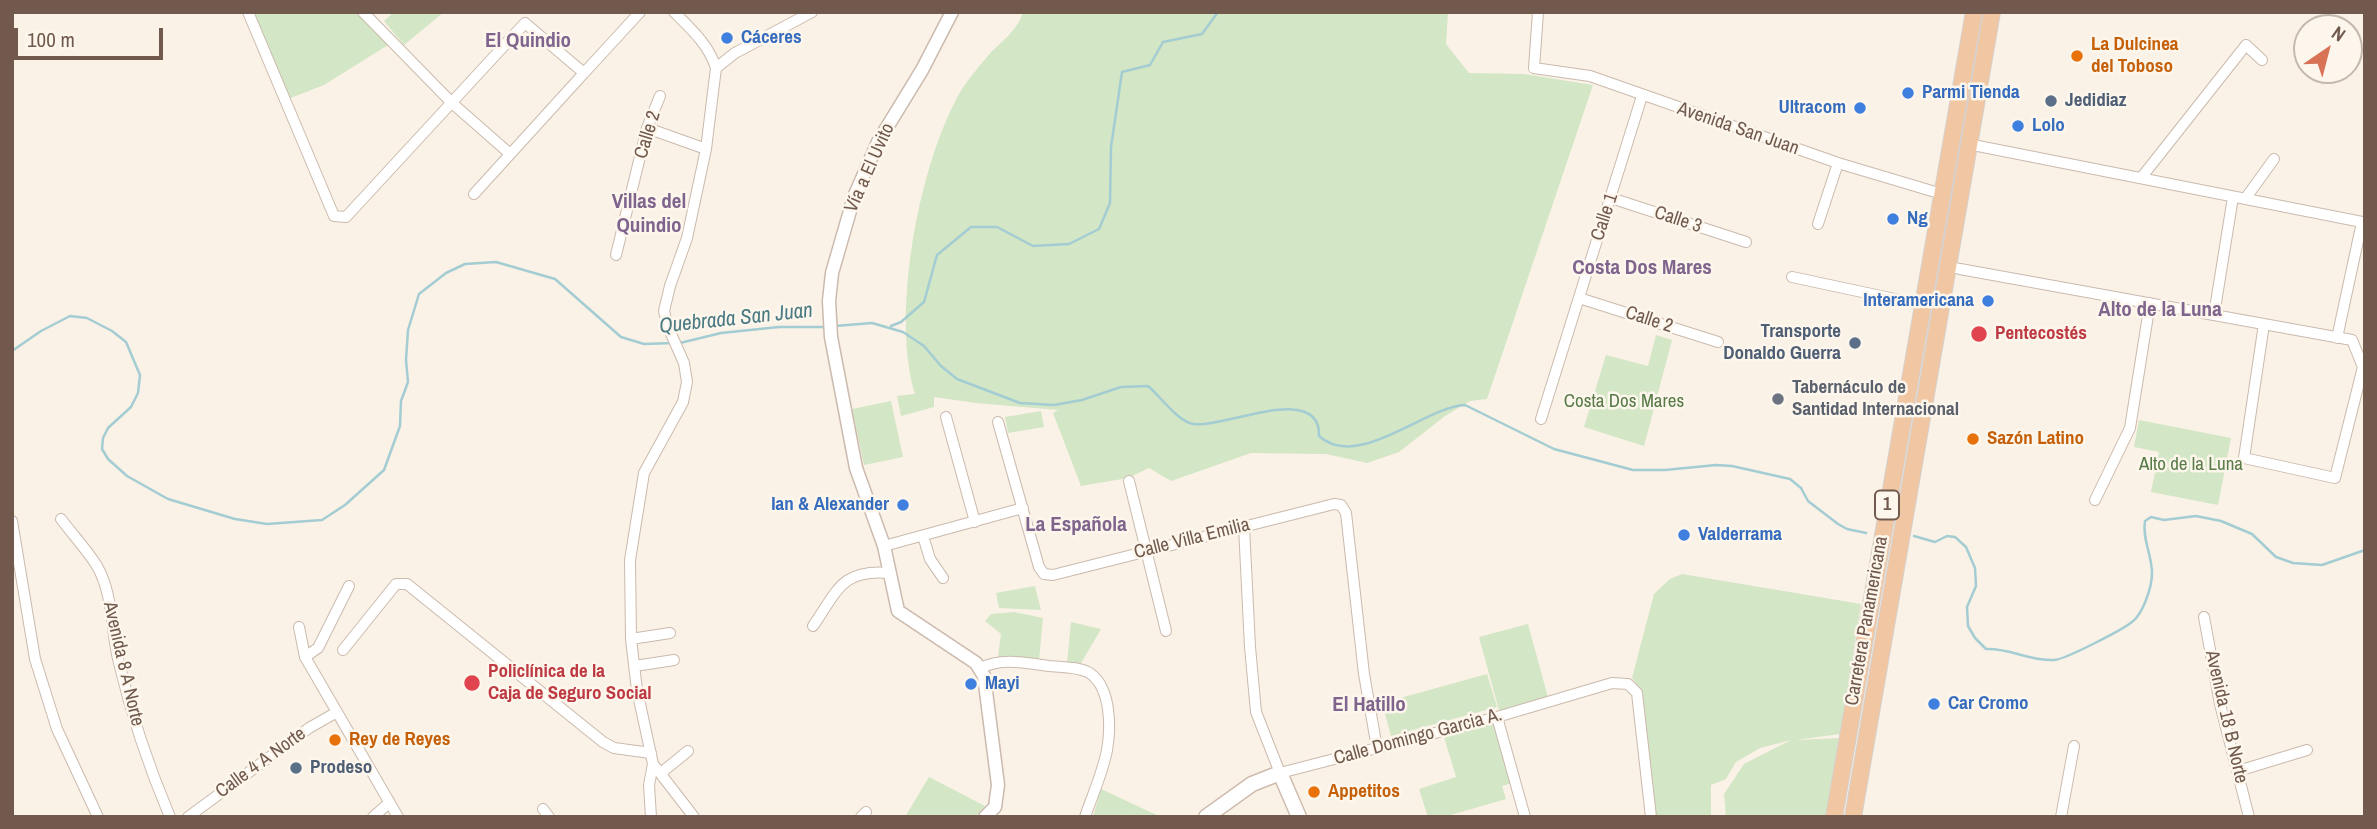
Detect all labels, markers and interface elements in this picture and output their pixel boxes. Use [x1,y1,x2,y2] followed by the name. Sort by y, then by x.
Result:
[18,14,166,58] scale bar
[2293,14,2363,84] north arrow
[2327,20,2351,47] text: N
[27,25,75,54] text: 100 m
[741,27,802,49] place label: Cáceres
[485,28,571,54] district label: El Quindio
[719,30,735,46] marker: Cáceres
[2091,34,2178,78] place label: La Dulcinea del Toboso
[2069,48,2085,64] marker: La Dulcinea del Toboso
[1922,82,2020,104] place label: Parmi Tienda
[1900,85,1916,101] marker: Parmi Tienda
[2065,90,2126,112] place label: Jedidiaz
[2043,93,2059,109] marker: Jedidiaz
[1778,97,1846,119] place label: Ultracom
[1674,98,1802,160] street label: Avenida San Juan
[1852,100,1868,116] marker: Ultracom
[630,108,666,162] street label: Calle 2
[2032,115,2065,137] place label: Lolo
[2010,118,2026,134] marker: Lolo
[840,120,900,216] street label: Vía a El Uvito
[612,189,686,239] district label: Villas del Quindio
[1587,190,1623,244] street label: Calle 1
[1651,202,1705,238] street label: Calle 3
[1907,208,1928,230] place label: Ng
[1885,211,1901,227] marker: Ng
[1572,255,1712,281] district label: Costa Dos Mares
[1863,290,1974,312] place label: Interamericana
[1980,293,1996,309] marker: Interamericana
[2098,297,2222,323] district label: Alto de la Luna
[658,298,814,340] water label: Quebrada San Juan
[1622,302,1676,338] street label: Calle 2
[1723,321,1841,365] place label: Transporte Donaldo Guerra
[1995,323,2087,345] place label: Pentecostés
[1969,324,1989,344] marker: Pentecostés
[1847,335,1863,351] marker: Transporte Donaldo Guerra
[1792,377,1959,421] place label: Tabernáculo de Santidad Internacional
[1564,391,1684,413] park label: Costa Dos Mares
[1770,391,1786,407] marker: Tabernáculo de Santidad Internacional
[1987,428,2084,450] place label: Sazón Latino
[1965,431,1981,447] marker: Sazón Latino
[2139,454,2243,476] park label: Alto de la Luna
[1875,490,1899,520] road number: 1
[771,494,889,516] place label: Ian & Alexander
[895,497,911,513] marker: Ian & Alexander
[1025,512,1127,538] district label: La Española
[1132,514,1252,564] street label: Calle Villa Emilia
[1698,524,1782,546] place label: Valderrama
[1676,527,1692,543] marker: Valderrama
[1841,535,1893,707] street label: Carretera Panamericana
[98,600,148,728] street label: Avenida 8 A Norte
[2200,648,2252,786] street label: Avenida 18 B Norte
[488,661,652,705] place label: Policlínica de la Caja de Seguro Social
[462,673,482,693] marker: Policlínica de la Caja de Seguro Social
[985,673,1020,695] place label: Mayi
[963,676,979,692] marker: Mayi
[1332,692,1406,718] district label: El Hatillo
[1948,693,2029,715] place label: Car Cromo
[1926,696,1942,712] marker: Car Cromo
[1331,704,1505,770] street label: Calle Domingo Garcia A.
[212,723,310,803] street label: Calle 4 A Norte
[349,729,450,751] place label: Rey de Reyes
[327,732,343,748] marker: Rey de Reyes
[310,757,372,779] place label: Prodeso
[288,760,304,776] marker: Prodeso
[1328,781,1400,803] place label: Appetitos
[1306,784,1322,800] marker: Appetitos

